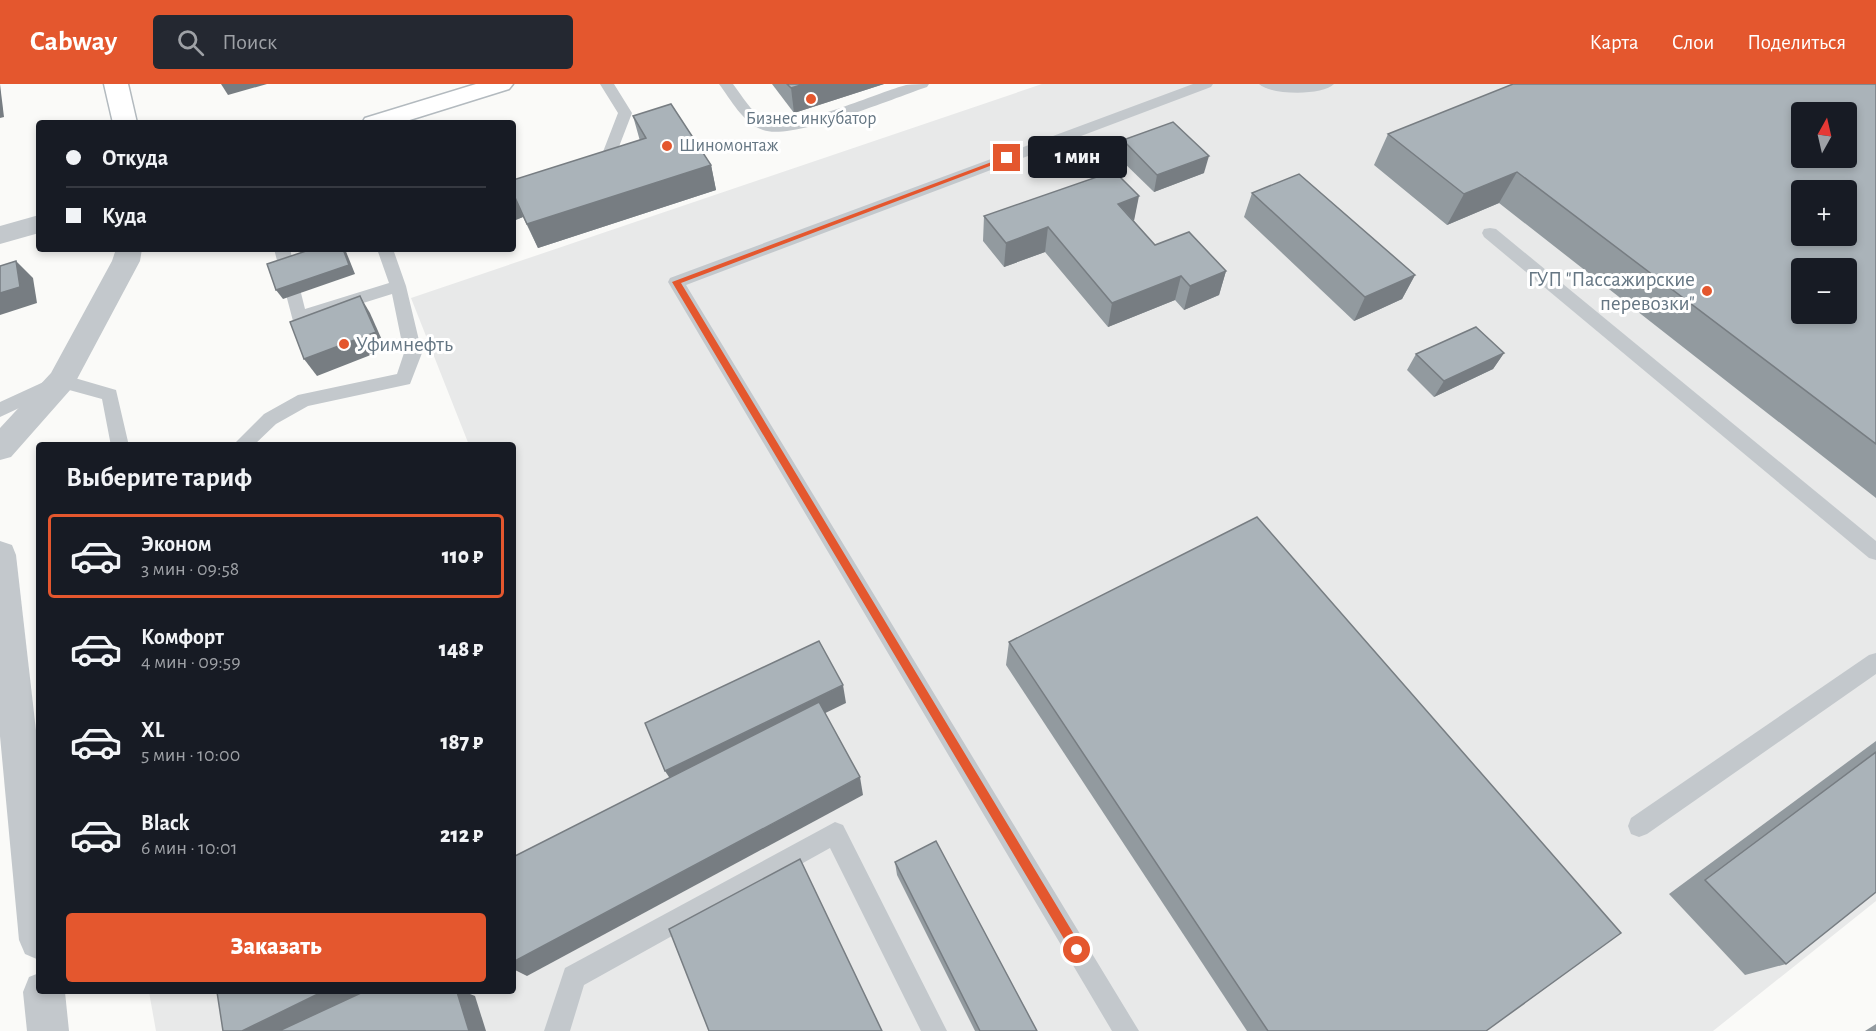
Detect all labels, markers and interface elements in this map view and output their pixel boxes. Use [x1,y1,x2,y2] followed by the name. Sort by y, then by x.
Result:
[153,15,573,69] search box
[174,26,207,59] icon: search
[30,28,117,56] text: Cabway
[222,31,277,53] text: Поиск
[1589,32,1639,53] text: Карта
[1672,32,1714,53] text: Слои
[1747,32,1846,53] text: Поделиться
[804,92,818,106] marker: Бизнес инкубатор
[1791,102,1857,168] north arrow
[1791,102,1857,324] map controls
[746,109,876,128] place label: Бизнес инкубатор
[679,137,779,155] place label: Шиномонтаж
[1028,137,1127,179] callout: 1 мин
[660,139,674,153] marker: Шиномонтаж
[993,144,1020,171] route end
[102,147,168,169] text: Откуда
[1055,147,1100,167] text: 1 мин
[1791,180,1857,246] button: +
[102,205,147,227] text: Куда
[1791,258,1857,324] button: −
[1528,269,1695,314] place label: ГУП "Пассажирские перевозки"
[1700,284,1714,298] marker: ГУП "Пассажирские перевозки"
[356,334,453,355] place label: Уфимнефть
[337,337,351,351] marker: Уфимнефть
[66,464,252,491] text: Выберите тариф
[69,529,123,583] icon: car
[141,533,212,555] text: Эконом
[442,545,483,567] text: 110 ₽
[141,559,239,579] text: 3 мин · 09:58
[69,622,123,676] icon: car
[141,626,224,648] text: Комфорт
[439,638,483,660] text: 148 ₽
[141,652,241,672] text: 4 мин · 09:59
[69,715,123,769] icon: car
[141,719,164,741] text: XL
[440,731,483,753] text: 187 ₽
[141,745,240,765] text: 5 мин · 10:00
[69,808,123,862] icon: car
[141,812,189,834] text: Black
[440,824,483,846] text: 212 ₽
[141,838,238,858] text: 6 мин · 10:01
[66,913,486,982] button: Заказать
[1063,936,1090,963] route start

